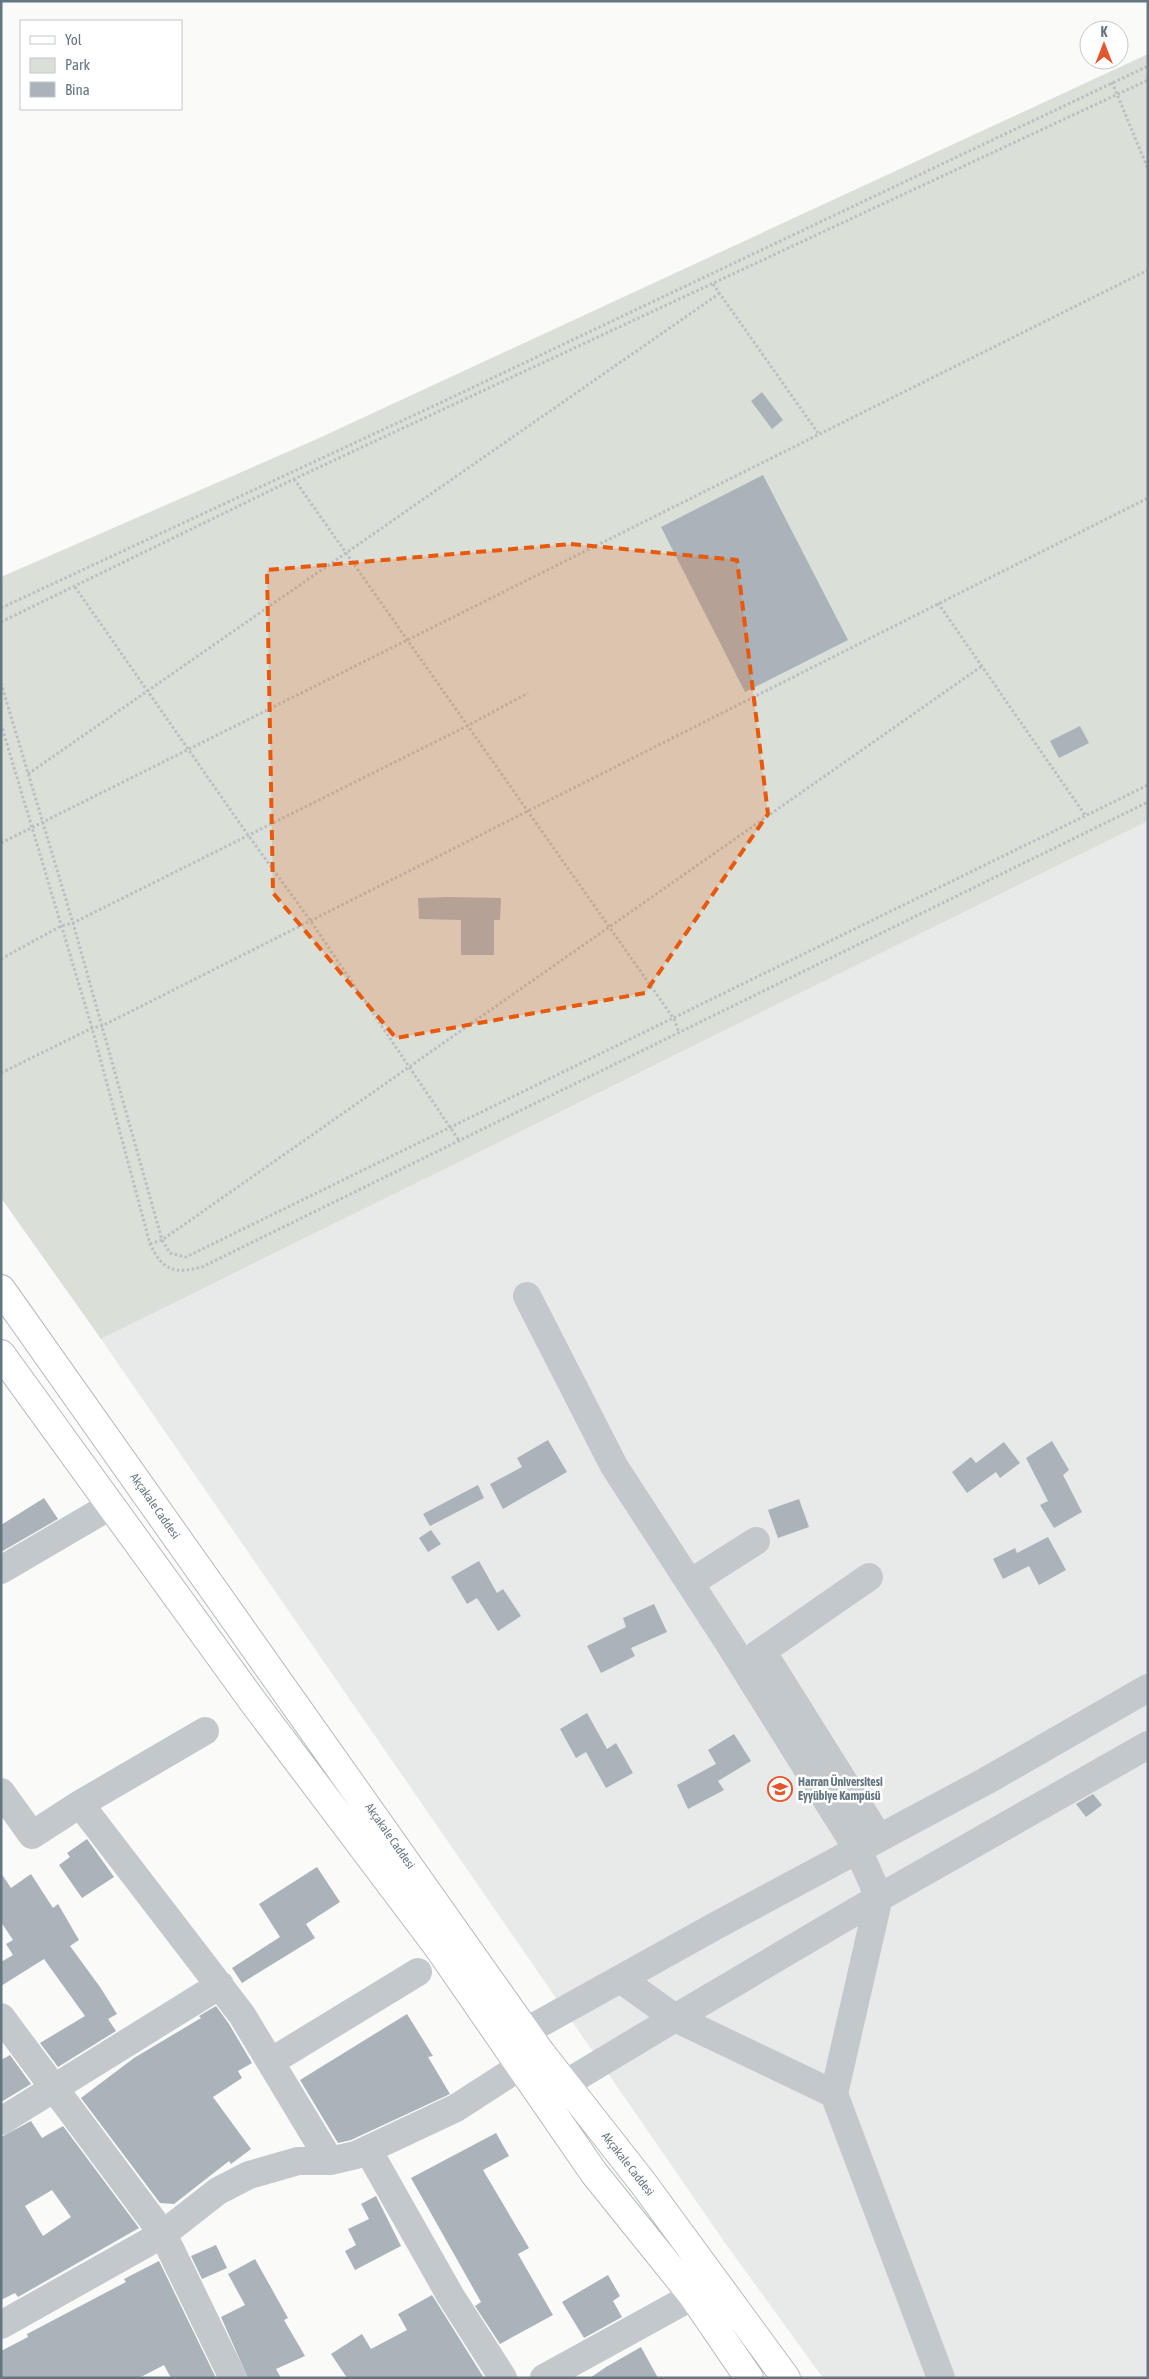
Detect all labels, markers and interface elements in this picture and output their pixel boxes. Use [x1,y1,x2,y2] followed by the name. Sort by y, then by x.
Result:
[20,20,182,110] legend
[1079,20,1129,70] north arrow
[1101,24,1108,40] text: K
[65,31,82,48] text: Yol
[65,56,90,73] text: Park
[65,81,90,98] text: Bina
[127,1471,183,1541] street label: Akçakale Caddesi
[798,1774,883,1803] place label: Harran Üniversitesi Eyyübiye Kampüsü
[767,1776,793,1802] school or university icon: Harran Üniversitesi Eyyübiye Kampüsü
[362,1801,418,1871] street label: Akçakale Caddesi
[599,2129,657,2199] street label: Akçakale Caddesi

